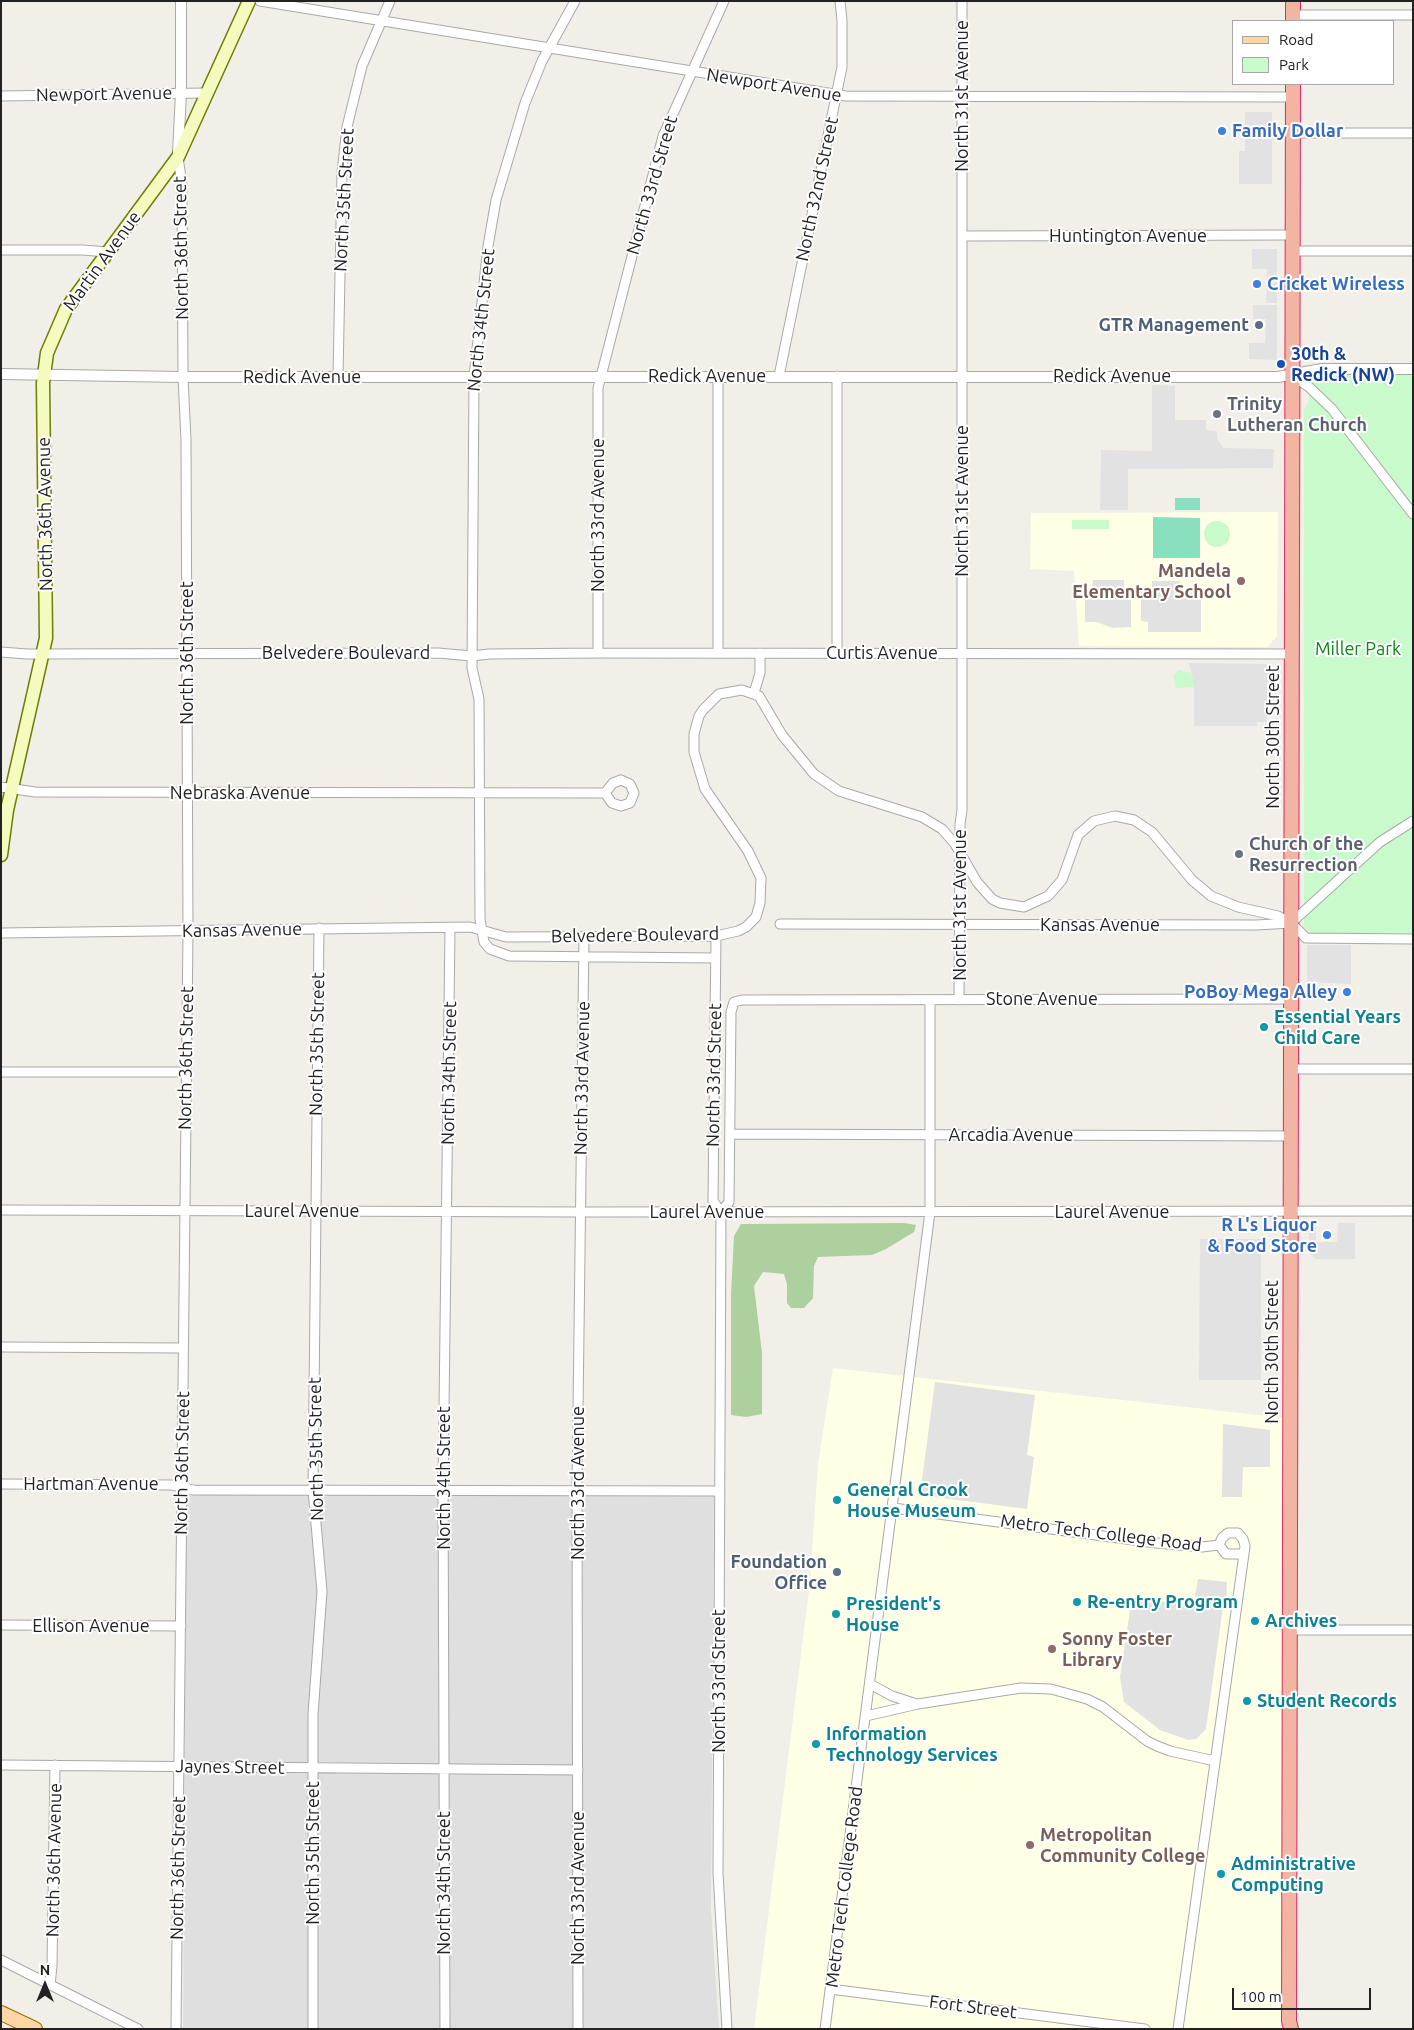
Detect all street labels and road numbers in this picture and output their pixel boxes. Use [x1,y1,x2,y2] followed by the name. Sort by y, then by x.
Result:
[951,20,973,172] street label: North 31st Avenue
[705,64,843,106] street label: Newport Avenue
[36,82,172,106] street label: Newport Avenue
[622,113,682,257] street label: North 33rd Street
[791,115,843,263] street label: North 32nd Street
[329,128,359,272] street label: North 35th Street
[169,176,193,320] street label: North 36th Street
[59,207,145,315] street label: Martin Avenue
[1049,225,1207,247] street label: Huntington Avenue
[463,247,499,393] street label: North 34th Street
[648,365,766,387] street label: Redick Avenue
[1053,365,1171,387] street label: Redick Avenue
[243,366,361,388] street label: Redick Avenue
[951,425,973,577] street label: North 31st Avenue
[33,437,57,591] street label: North 36th Avenue
[587,438,609,592] street label: North 33rd Avenue
[176,581,198,725] street label: North 36th Street
[262,642,430,664] street label: Belvedere Boulevard
[826,642,938,664] street label: Curtis Avenue
[1262,665,1284,809] street label: North 30th Street
[170,782,310,804] street label: Nebraska Avenue
[949,829,971,981] street label: North 31st Avenue
[1040,914,1160,936] street label: Kansas Avenue
[182,918,302,942] street label: Kansas Avenue
[551,923,719,947] street label: Belvedere Boulevard
[305,972,329,1116] street label: North 35th Street
[174,986,198,1130] street label: North 36th Street
[986,988,1098,1010] street label: Stone Avenue
[437,1001,461,1145] street label: North 34th Street
[570,1001,594,1155] street label: North 33rd Avenue
[702,1003,726,1147] street label: North 33rd Street
[949,1124,1073,1146] street label: Arcadia Avenue
[245,1200,359,1222] street label: Laurel Avenue
[650,1201,764,1223] street label: Laurel Avenue
[1055,1201,1169,1223] street label: Laurel Avenue
[1261,1280,1283,1424] street label: North 30th Street
[304,1377,328,1521] street label: North 35th Street
[170,1391,194,1535] street label: North 36th Street
[433,1406,455,1550] street label: North 34th Street
[567,1406,589,1560] street label: North 33rd Avenue
[23,1473,159,1495] street label: Hartman Avenue
[999,1510,1203,1556] street label: Metro Tech College Road
[708,1609,730,1753] street label: North 33rd Street
[32,1615,150,1637] street label: Ellison Avenue
[175,1755,285,1779] street label: Jaynes Street
[302,1781,324,1925] street label: North 35th Street
[42,1783,66,1937] street label: North 36th Avenue
[821,1785,867,1989] street label: Metro Tech College Road
[166,1796,190,1940] street label: North 36th Street
[433,1811,455,1955] street label: North 34th Street
[567,1811,589,1965] street label: North 33rd Avenue
[928,1991,1018,2023] street label: Fort Street

